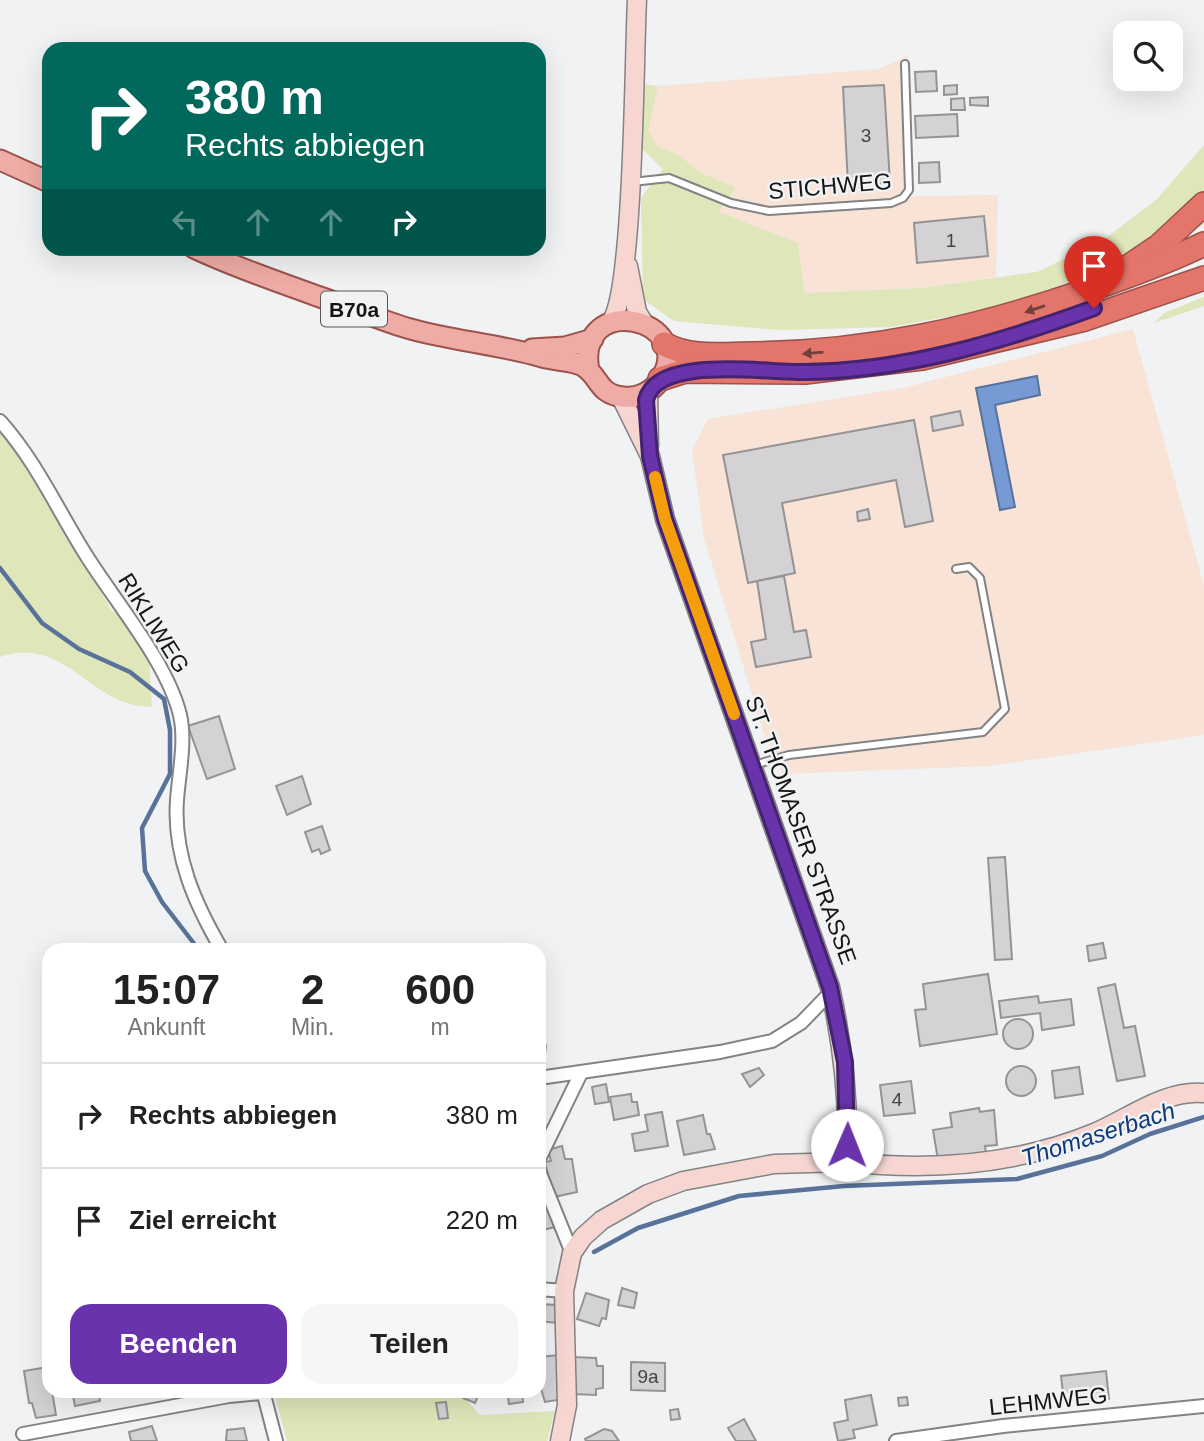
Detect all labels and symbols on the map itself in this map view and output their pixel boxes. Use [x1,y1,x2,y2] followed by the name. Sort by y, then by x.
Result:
[861,125,871,146] house number: 3
[767,168,893,204] street label: STICHWEG
[946,230,956,251] house number: 1
[1064,236,1124,308] pin
[321,292,387,326] road number: B70a
[1025,303,1046,314] one-way arrow
[801,348,823,359] one-way arrow
[113,568,195,678] street label: RIKLIWEG
[740,692,862,968] street label: ST. THOMASER STRASSE
[892,1089,903,1110] house number: 4
[1018,1096,1178,1172] water label: Thomaserbach
[810,1108,884,1182] position arrow
[637,1366,659,1387] house number: 9a
[988,1382,1108,1420] street label: LEHMWEG

